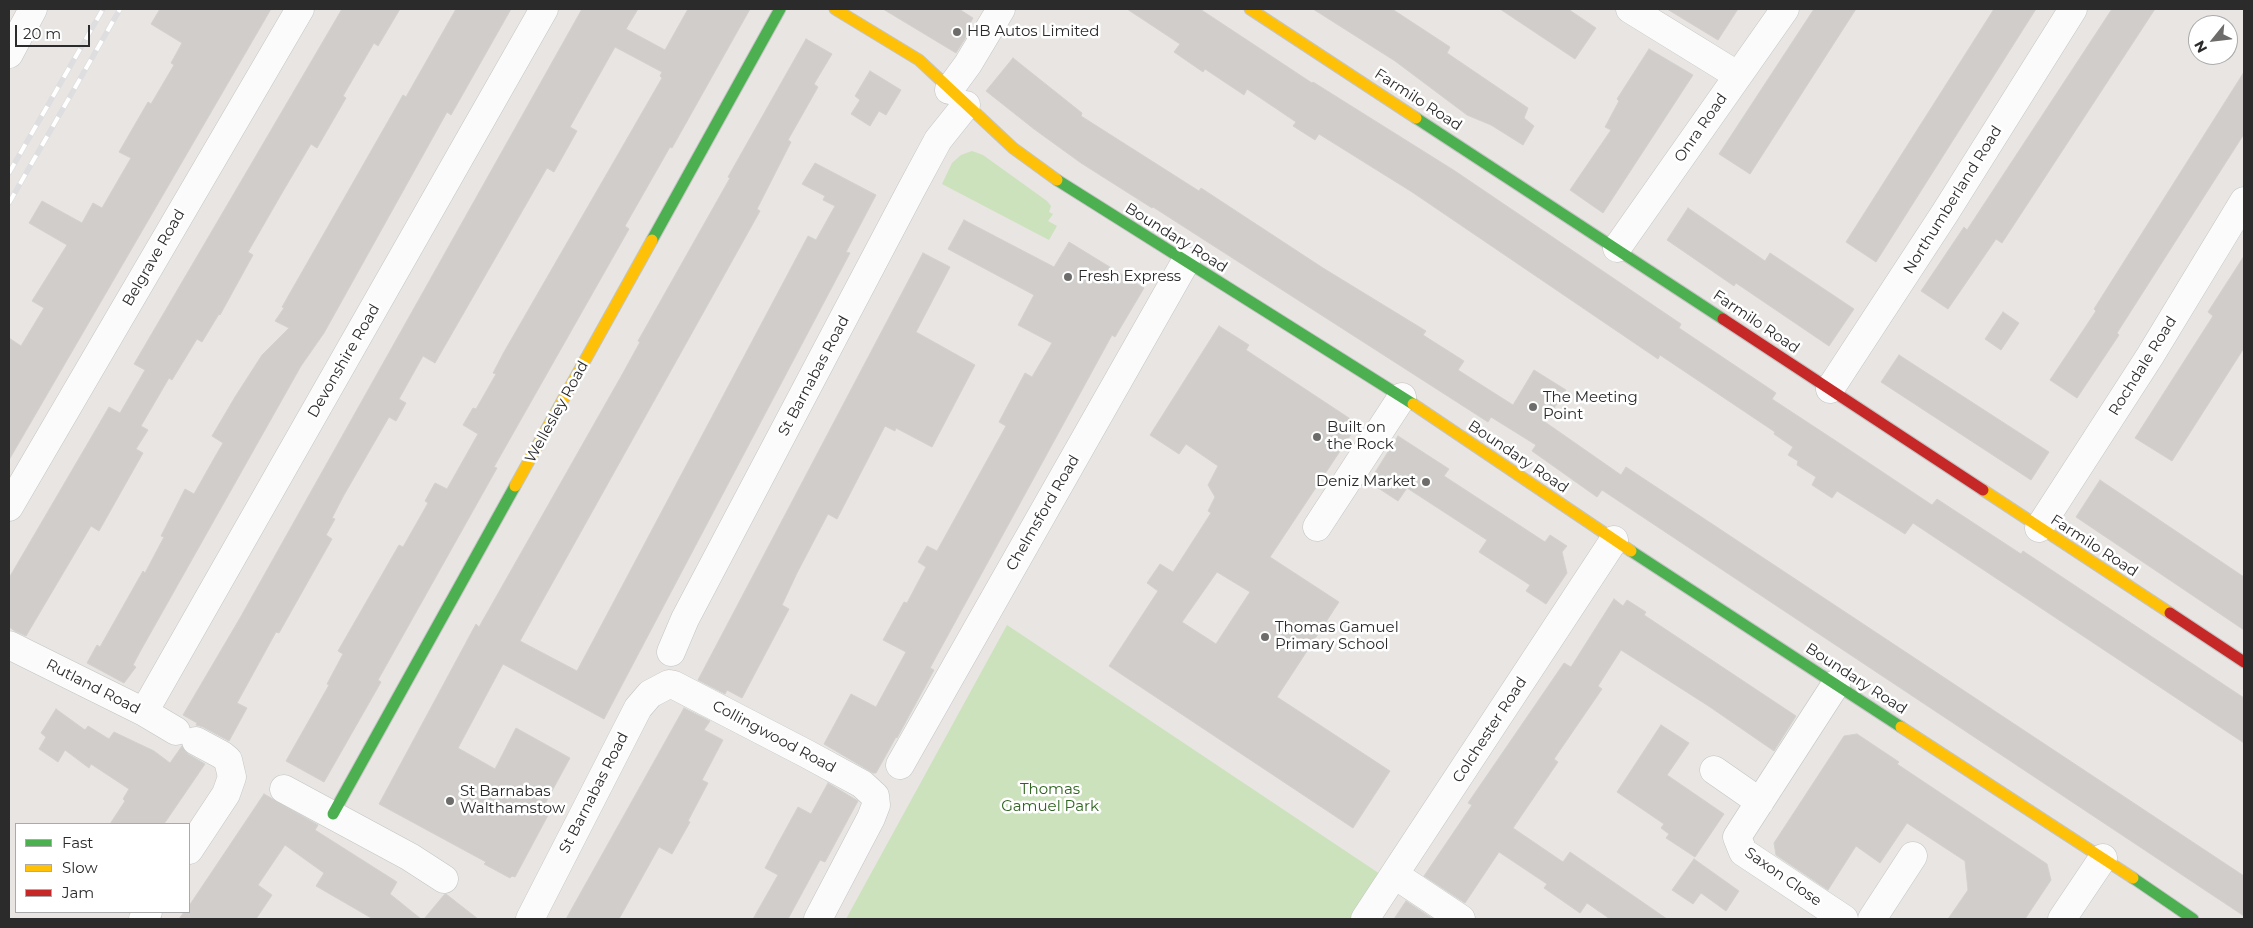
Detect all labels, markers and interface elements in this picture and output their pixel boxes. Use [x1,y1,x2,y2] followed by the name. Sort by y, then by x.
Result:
[18,15,92,47] scale bar
[2188,15,2238,65] north arrow
[967,23,1099,41] place label: HB Autos Limited
[23,24,61,43] text: 20 m
[951,26,963,38] marker: HB Autos Limited
[2190,37,2211,56] text: N
[1371,65,1465,135] street label: Farmilo Road
[1671,90,1731,166] street label: Onra Road
[1900,122,2006,278] street label: Northumberland Road
[1122,199,1230,277] street label: Boundary Road
[119,206,189,310] street label: Belgrave Road
[1078,268,1181,286] place label: Fresh Express
[1062,271,1074,283] marker: Fresh Express
[1709,286,1803,358] street label: Farmilo Road
[304,301,384,421] street label: Devonshire Road
[775,313,853,439] street label: St Barnabas Road
[2105,313,2181,419] street label: Rochdale Road
[522,358,592,466] street label: Wellesley Road
[1543,389,1638,424] place label: The Meeting Point
[1527,401,1539,413] marker: The Meeting Point
[1464,417,1572,497] street label: Boundary Road
[1327,419,1394,454] place label: Built on the Rock
[1311,431,1323,443] marker: Built on the Rock
[1003,452,1083,574] street label: Chelmsford Road
[1316,473,1416,491] place label: Deniz Market
[1420,476,1432,488] marker: Deniz Market
[2047,511,2141,581] street label: Farmilo Road
[1275,619,1399,654] place label: Thomas Gamuel Primary School
[1259,631,1271,643] marker: Thomas Gamuel Primary School
[1802,640,1910,718] street label: Boundary Road
[43,656,143,718] street label: Rutland Road
[1449,674,1531,786] street label: Colchester Road
[709,697,839,777] street label: Collingwood Road
[556,729,632,857] street label: St Barnabas Road
[1001,781,1099,816] park label: Thomas Gamuel Park
[460,783,565,818] place label: St Barnabas Walthamstow
[444,795,456,807] marker: St Barnabas Walthamstow
[15,823,190,913] legend
[62,833,93,852] text: Fast
[1741,844,1825,910] street label: Saxon Close
[62,858,98,877] text: Slow
[62,883,94,902] text: Jam

